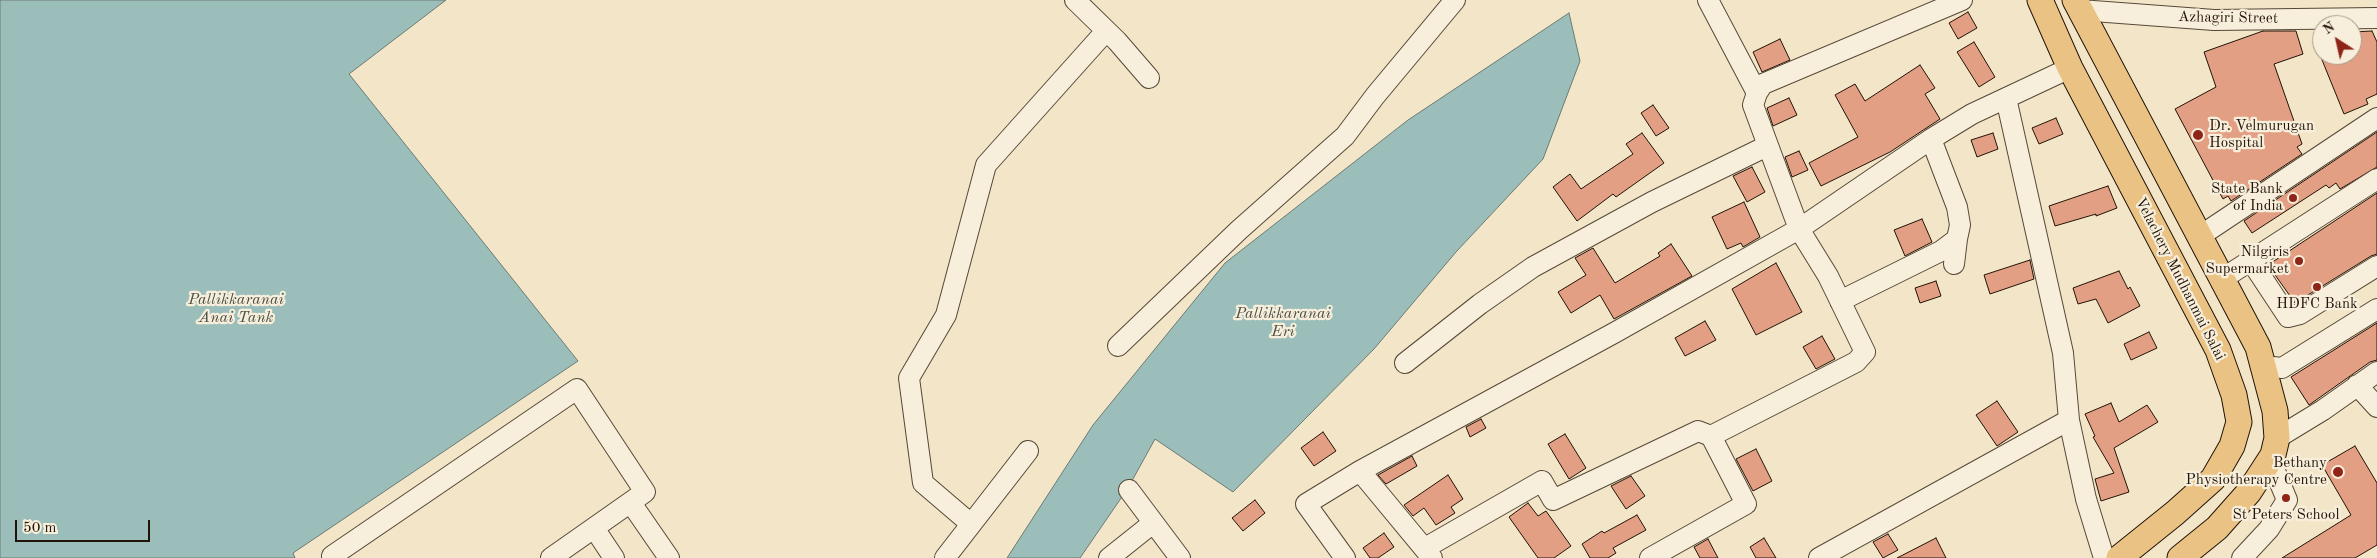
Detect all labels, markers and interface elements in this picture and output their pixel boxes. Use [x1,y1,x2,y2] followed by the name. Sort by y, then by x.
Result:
[2178,8,2278,28] street label: Azhagiri Street
[2312,15,2362,65] north arrow
[2321,20,2337,37] text: N
[2209,117,2314,152] place label: Dr. Velmurugan Hospital
[2191,128,2205,142] marker: Dr. Velmurugan Hospital
[2211,180,2283,215] place label: State Bank of India
[2287,192,2299,204] marker: State Bank of India
[2131,195,2229,363] street label: Velachery Mudhanmai Salai
[2205,243,2289,278] place label: Nilgiris Supermarket
[2293,255,2305,267] marker: Nilgiris Supermarket
[2311,281,2323,293] marker: HDFC Bank
[188,290,284,328] water label: Pallikkaranai Anai Tank
[2276,295,2358,313] place label: HDFC Bank
[1235,304,1331,342] water label: Pallikkaranai Eri
[2186,454,2327,489] place label: Bethany Physiotherapy Centre
[2331,465,2345,479] marker: Bethany Physiotherapy Centre
[2280,492,2292,504] marker: St Peters School
[2232,506,2340,524] place label: St Peters School
[18,510,152,542] scale bar
[23,521,57,536] text: 50 m

